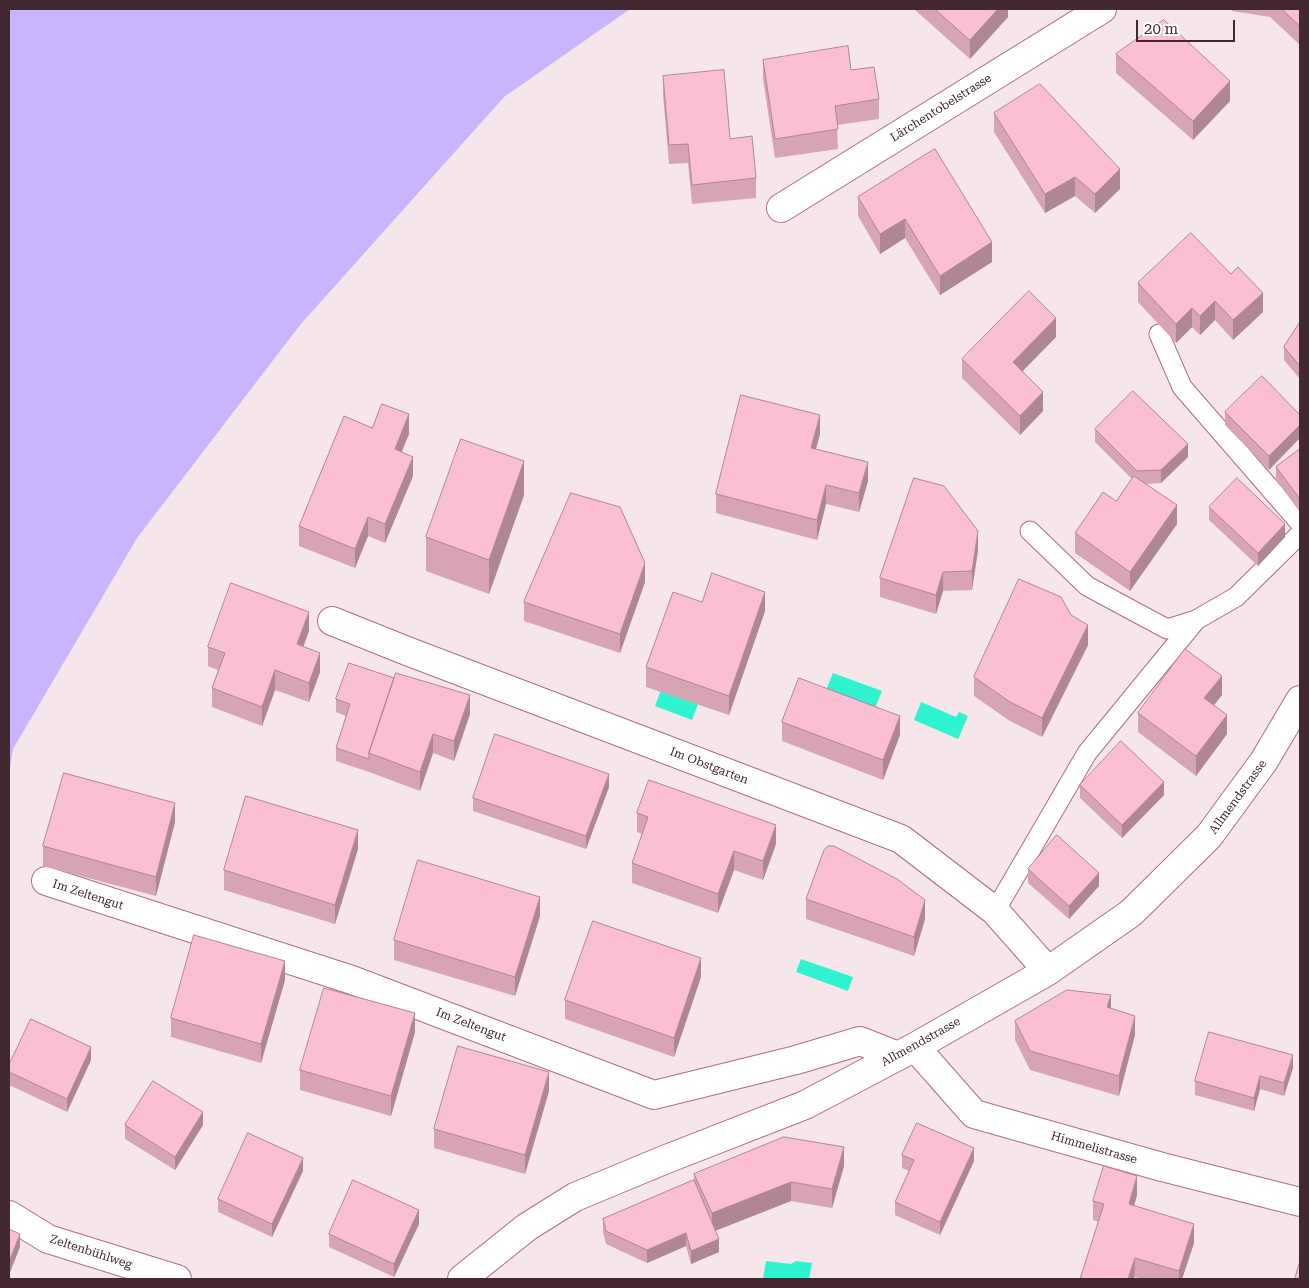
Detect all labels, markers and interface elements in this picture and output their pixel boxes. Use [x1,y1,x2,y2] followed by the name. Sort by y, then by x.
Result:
[1139,10,1238,42] scale bar
[1144,20,1178,38] text: 20 m
[888,71,994,145] street label: Lärchentobelstrasse
[668,744,750,788] street label: Im Obstgarten
[1206,757,1270,837] street label: Allmendstrasse
[51,877,125,913] street label: Im Zeltengut
[434,1005,508,1045] street label: Im Zeltengut
[879,1014,963,1070] street label: Allmendstrasse
[1049,1129,1139,1167] street label: Himmelistrasse
[48,1232,134,1272] street label: Zeltenbühlweg

